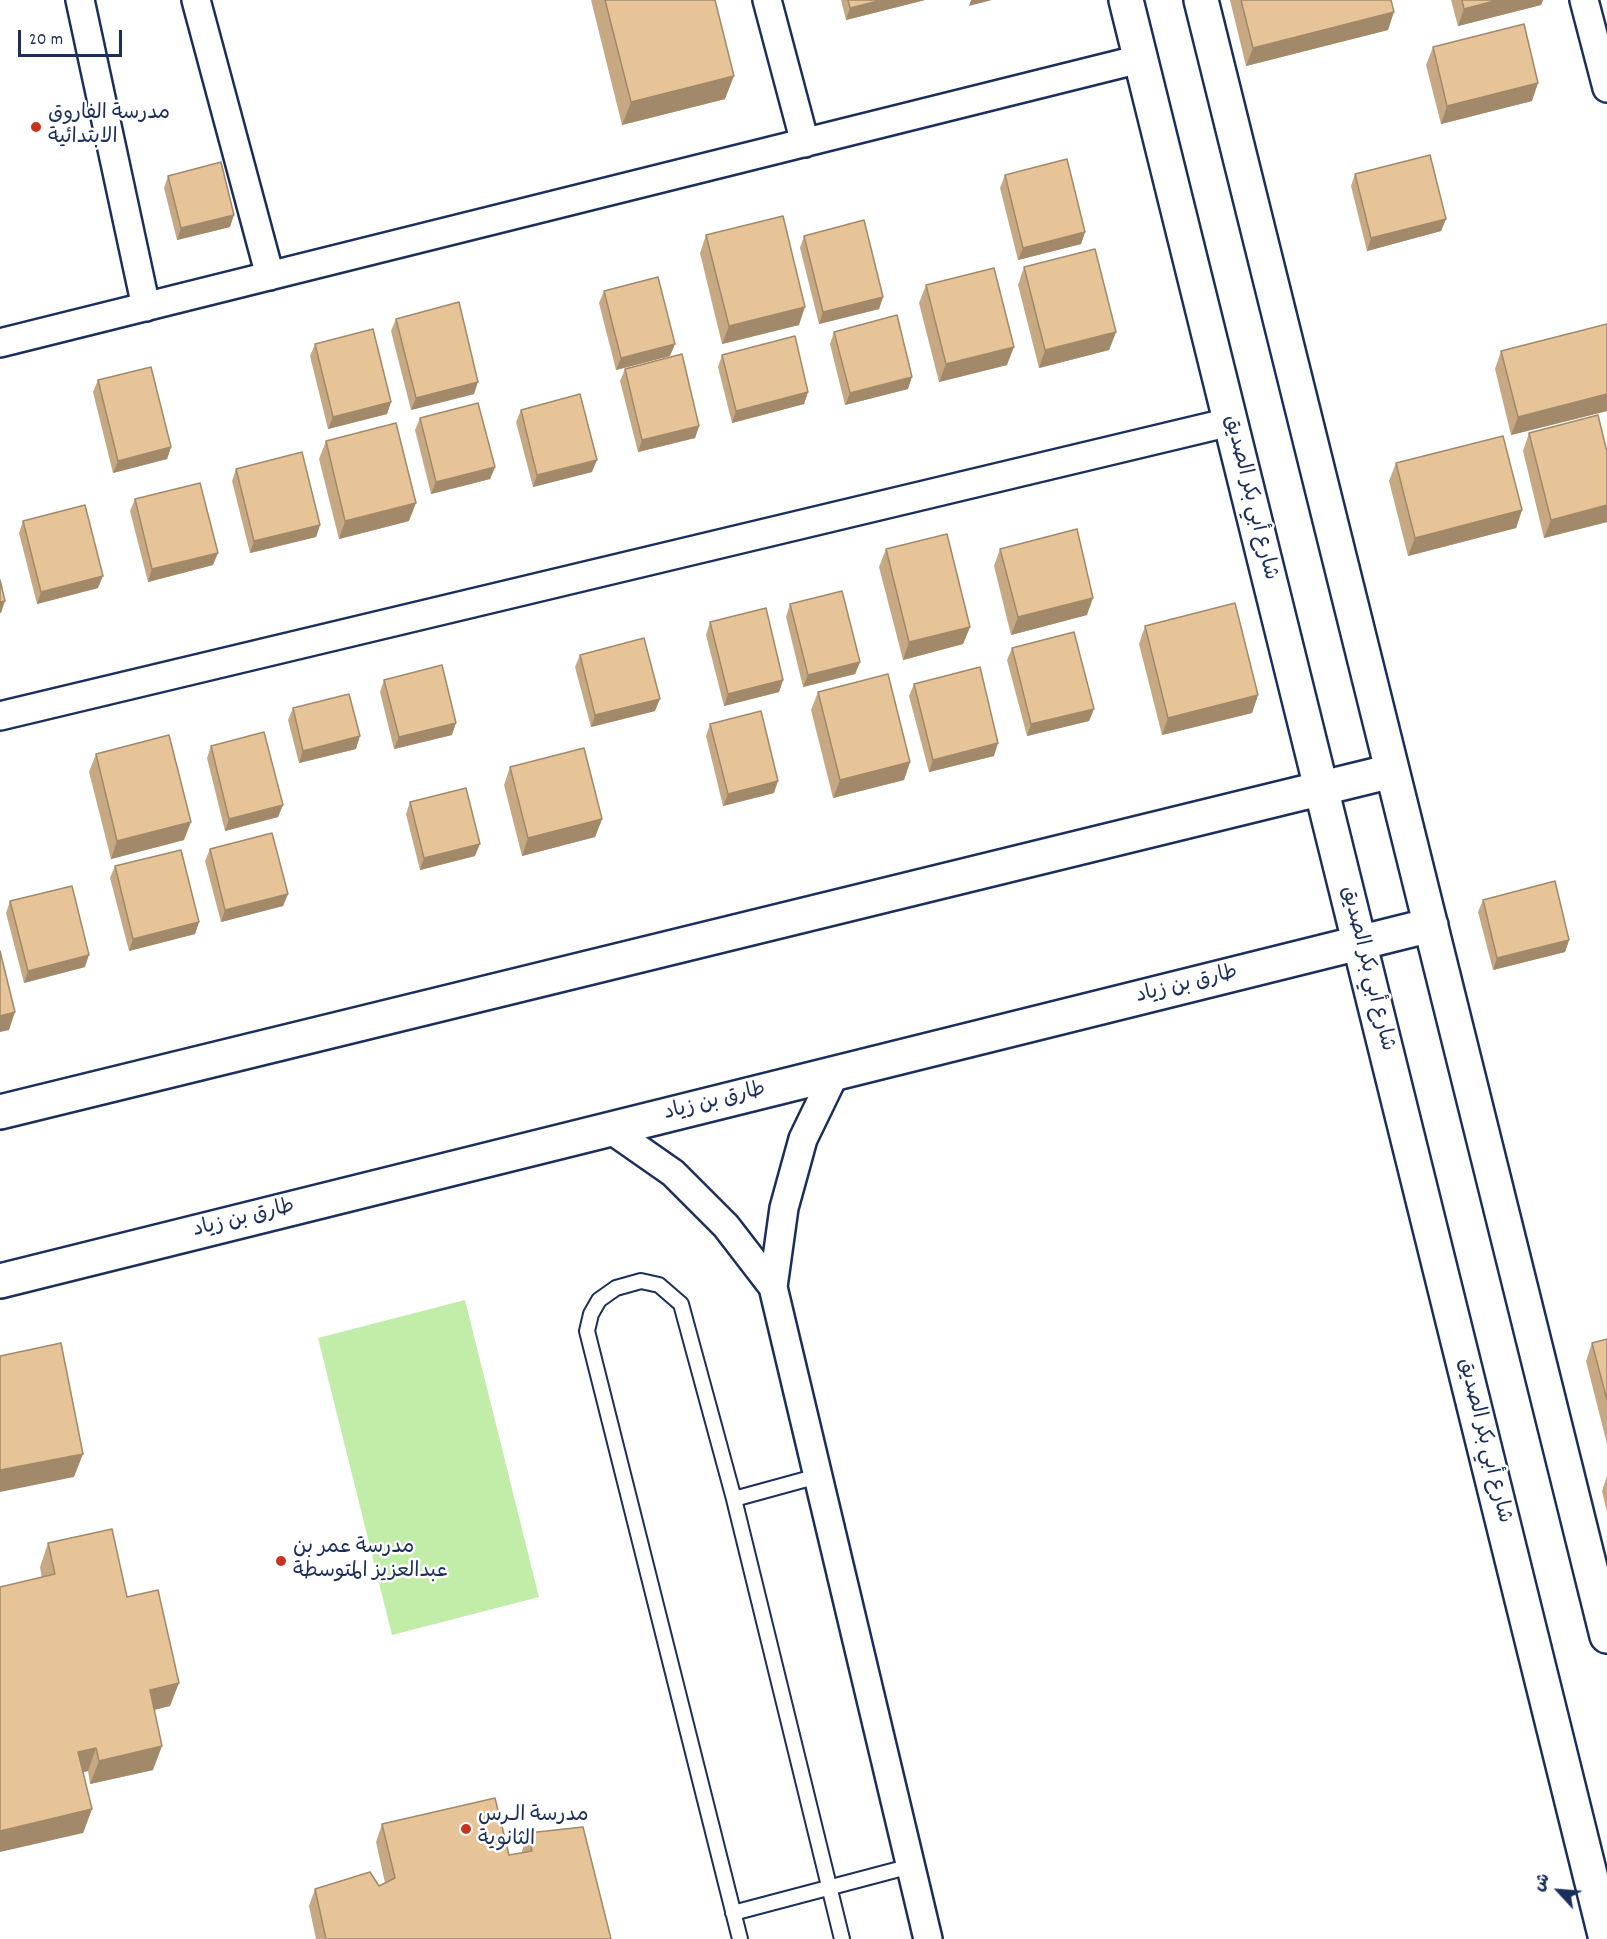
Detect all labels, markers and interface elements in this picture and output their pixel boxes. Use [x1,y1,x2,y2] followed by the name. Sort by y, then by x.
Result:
[21,18,124,56] scale bar
[29,28,63,53] text: 20 m
[48,102,170,152] place label: مدرسة الفاروق الابتدائية
[29,120,43,134] marker: مدرسة الفاروق الابتدائية
[1216,413,1282,583] street label: شارع أبي بكر الصديق
[1333,884,1399,1054] street label: شارع أبي بكر الصديق
[1134,961,1240,1011] street label: طارق بن زياد
[662,1078,768,1128] street label: طارق بن زياد
[191,1195,297,1245] street label: طارق بن زياد
[1450,1356,1516,1526] street label: شارع أبي بكر الصديق
[293,1536,448,1586] place label: مدرسة عمر بن عبدالعزيز المتوسطة
[274,1554,288,1568] marker: مدرسة عمر بن عبدالعزيز المتوسطة
[478,1804,589,1854] place label: مدرسة الـرس الثانوية
[459,1822,473,1836] marker: مدرسة الـرس الثانوية
[1529,1861,1589,1921] north arrow
[1528,1870,1557,1896] text: ش

